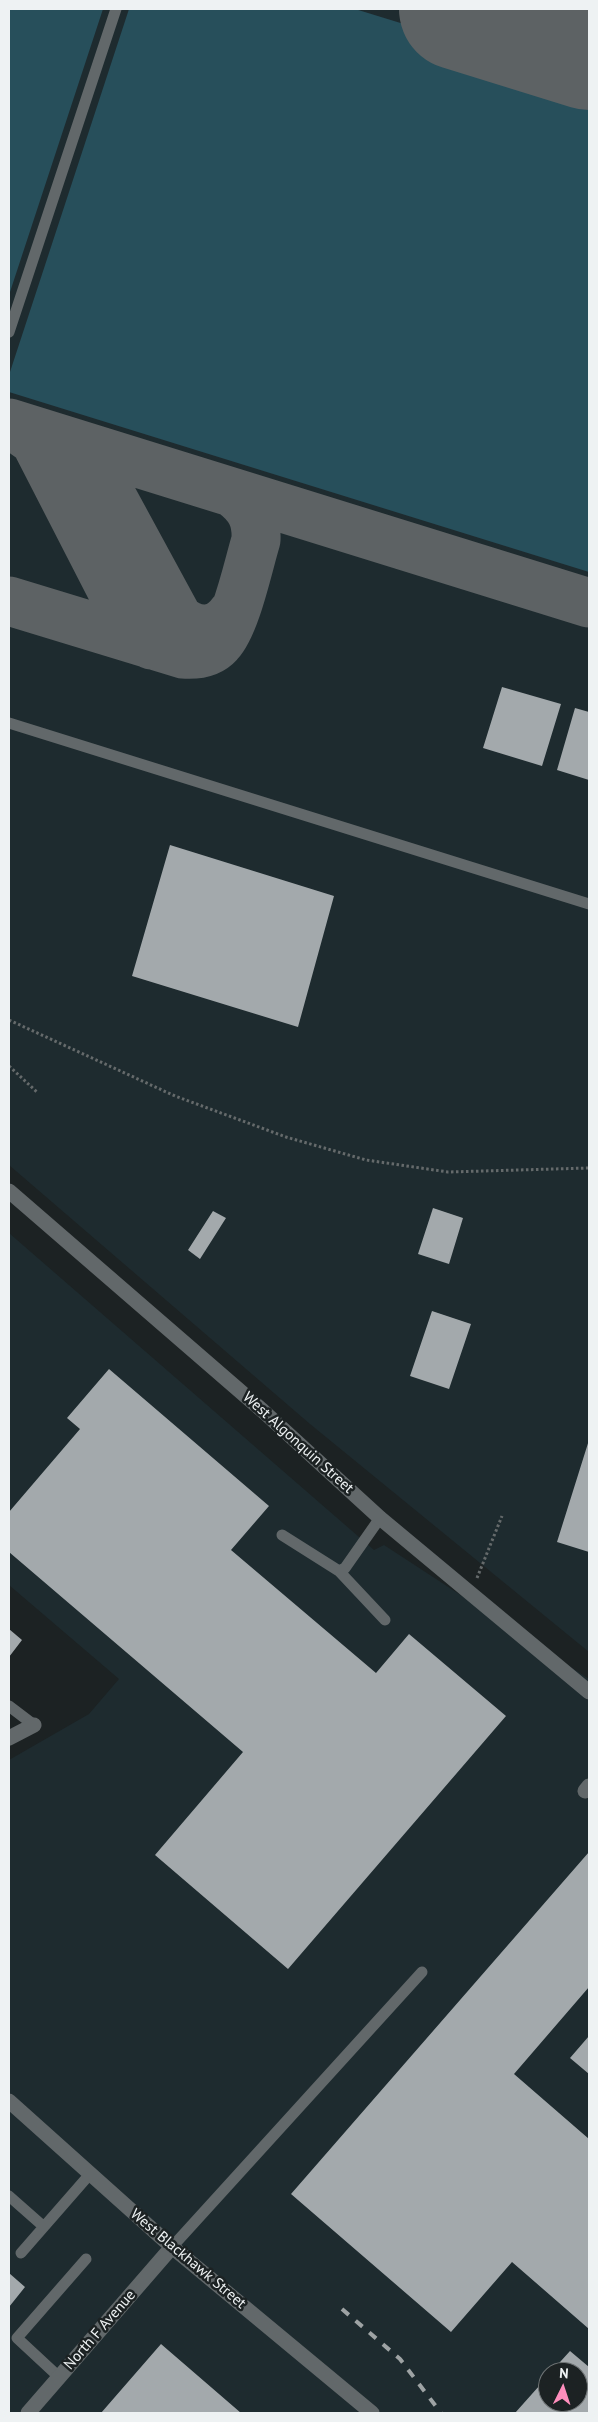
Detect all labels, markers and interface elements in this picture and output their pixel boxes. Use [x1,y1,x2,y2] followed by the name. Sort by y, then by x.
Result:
[239,1388,357,1498] street label: West Algonquin Street
[126,2205,250,2313] street label: West Blackhawk Street
[61,2287,139,2373] street label: North F Avenue
[538,2362,588,2412] north arrow
[559,2364,569,2382] text: N

